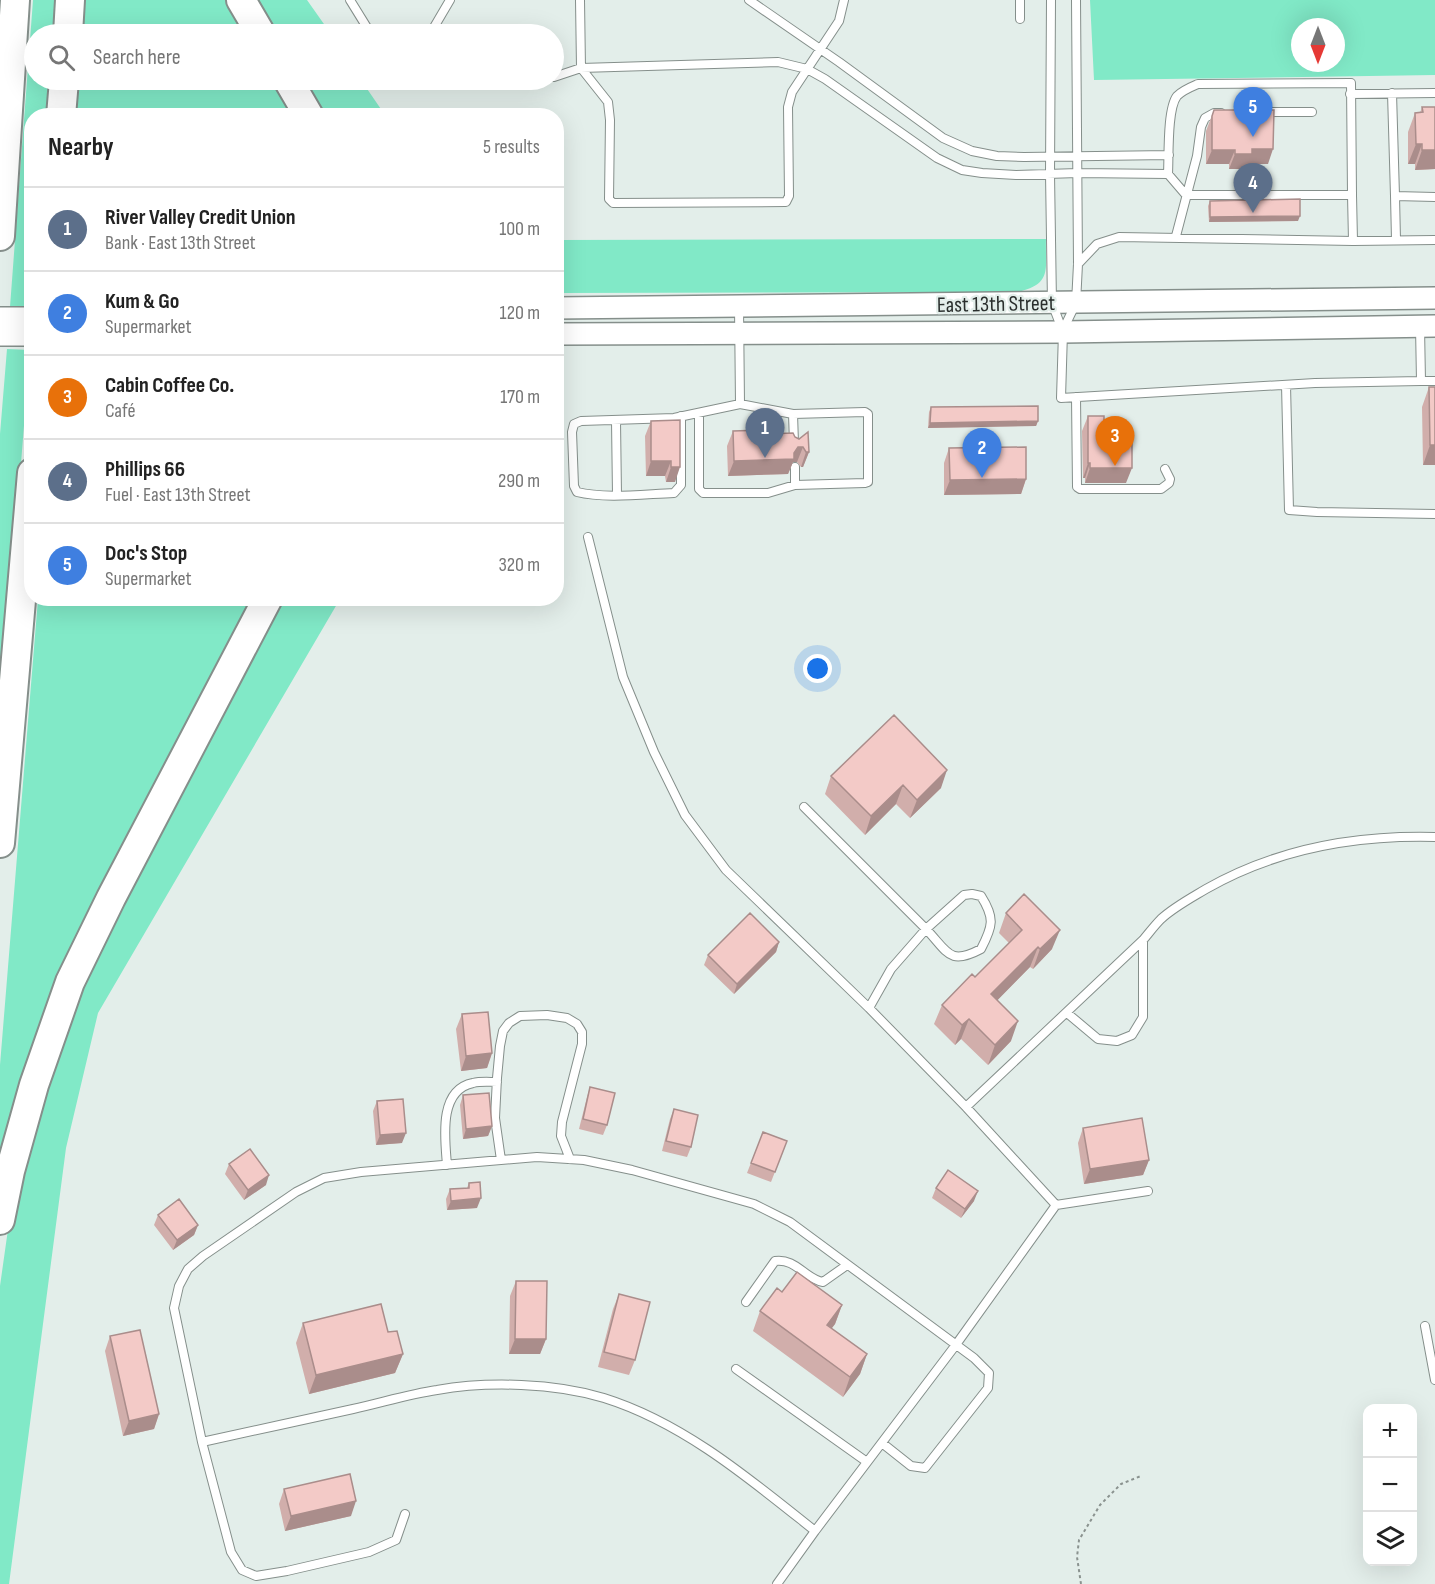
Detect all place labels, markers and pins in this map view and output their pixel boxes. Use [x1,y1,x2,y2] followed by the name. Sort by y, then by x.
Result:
[1234,88,1272,137] pin: 5
[1234,164,1272,213] pin: 4
[746,408,784,458] pin: 1
[1096,416,1134,466] pin: 3
[962,428,1002,478] pin: 2

